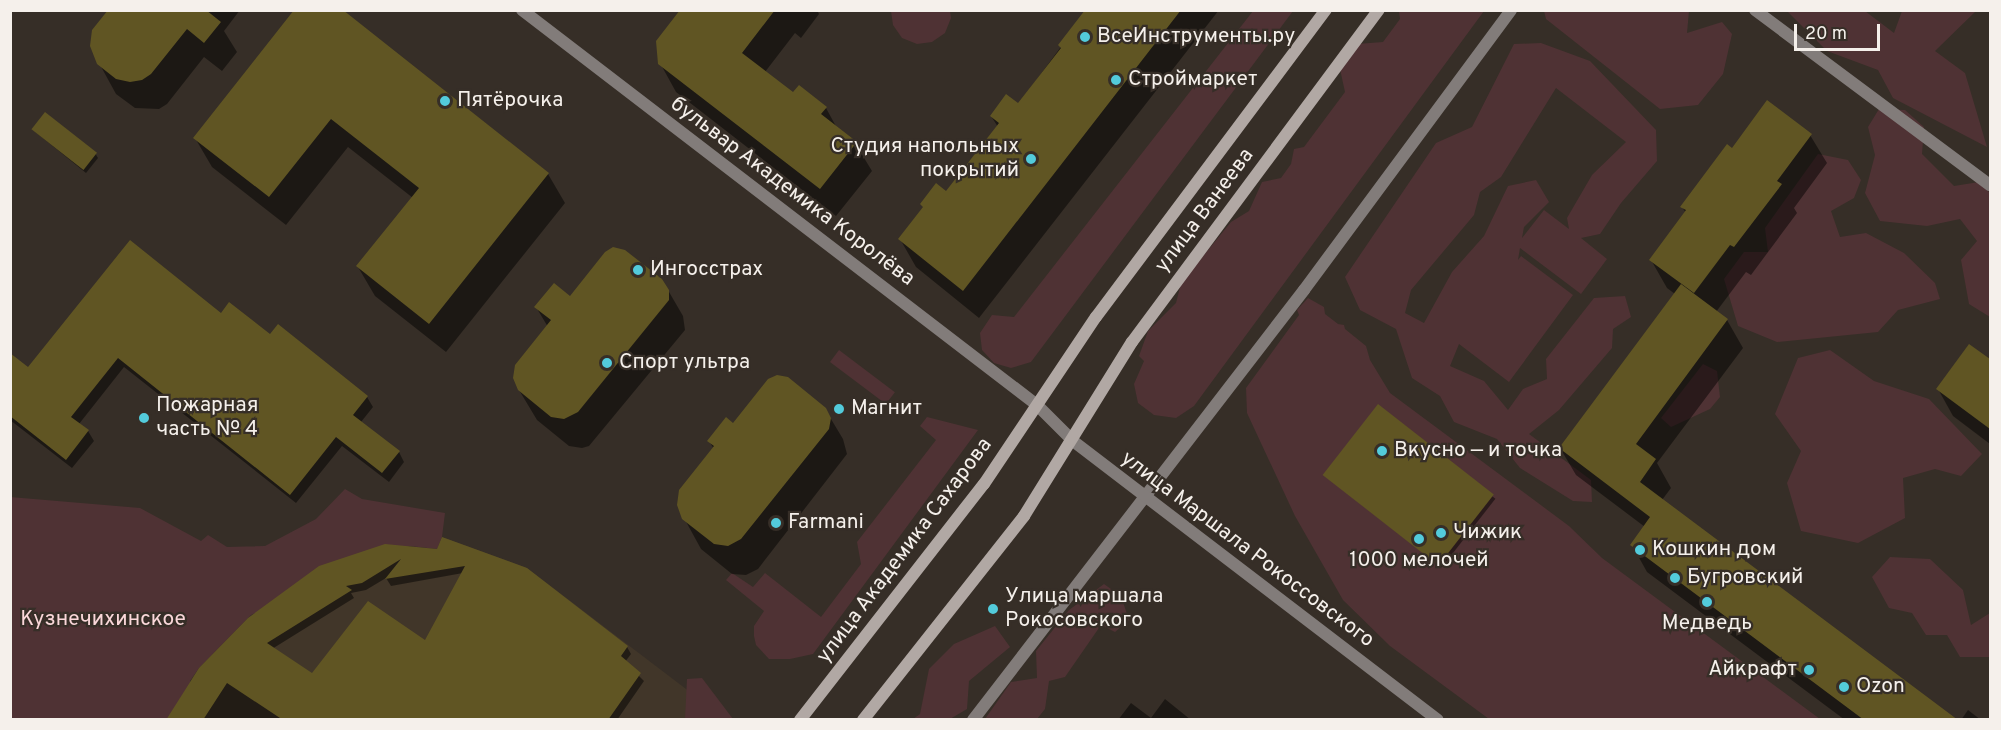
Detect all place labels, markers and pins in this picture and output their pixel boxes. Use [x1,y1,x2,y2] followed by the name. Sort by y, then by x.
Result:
[1097,24,1295,50] place label: ВсеИнструменты.ру
[1078,30,1092,44] marker: ВсеИнструменты.ру
[1128,67,1258,93] place label: Строймаркет
[1109,73,1123,87] marker: Строймаркет
[457,88,563,114] place label: Пятёрочка
[438,94,452,108] marker: Пятёрочка
[830,134,1019,184] place label: Студия напольных покрытий
[1024,152,1038,166] marker: Студия напольных покрытий
[650,257,763,283] place label: Ингосстрах
[631,263,645,277] marker: Ингосстрах
[619,350,750,376] place label: Спорт ультра
[600,356,614,370] marker: Спорт ультра
[156,393,258,443] place label: Пожарная часть № 4
[851,396,922,422] place label: Магнит
[832,402,846,416] marker: Магнит
[137,411,151,425] marker: Пожарная часть № 4
[1394,438,1562,464] place label: Вкусно — и точка
[1375,444,1389,458] marker: Вкусно — и точка
[788,510,864,536] place label: Farmani
[769,516,783,530] marker: Farmani
[1453,520,1522,546] place label: Чижик
[1434,526,1448,540] marker: Чижик
[1412,532,1426,546] marker: 1000 мелочей
[1652,537,1776,563] place label: Кошкин дом
[1633,543,1647,557] marker: Кошкин дом
[1349,548,1489,574] place label: 1000 мелочей
[1687,565,1803,591] place label: Бугровский
[1668,571,1682,585] marker: Бугровский
[1005,584,1163,634] place label: Улица маршала Рокосовского
[1700,595,1714,609] marker: Медведь
[986,602,1000,616] marker: Улица маршала Рокосовского
[1662,611,1752,637] place label: Медведь
[1708,657,1797,683] place label: Айкрафт
[1802,663,1816,677] marker: Айкрафт
[1856,674,1905,700] place label: Ozon
[1837,680,1851,694] marker: Ozon

